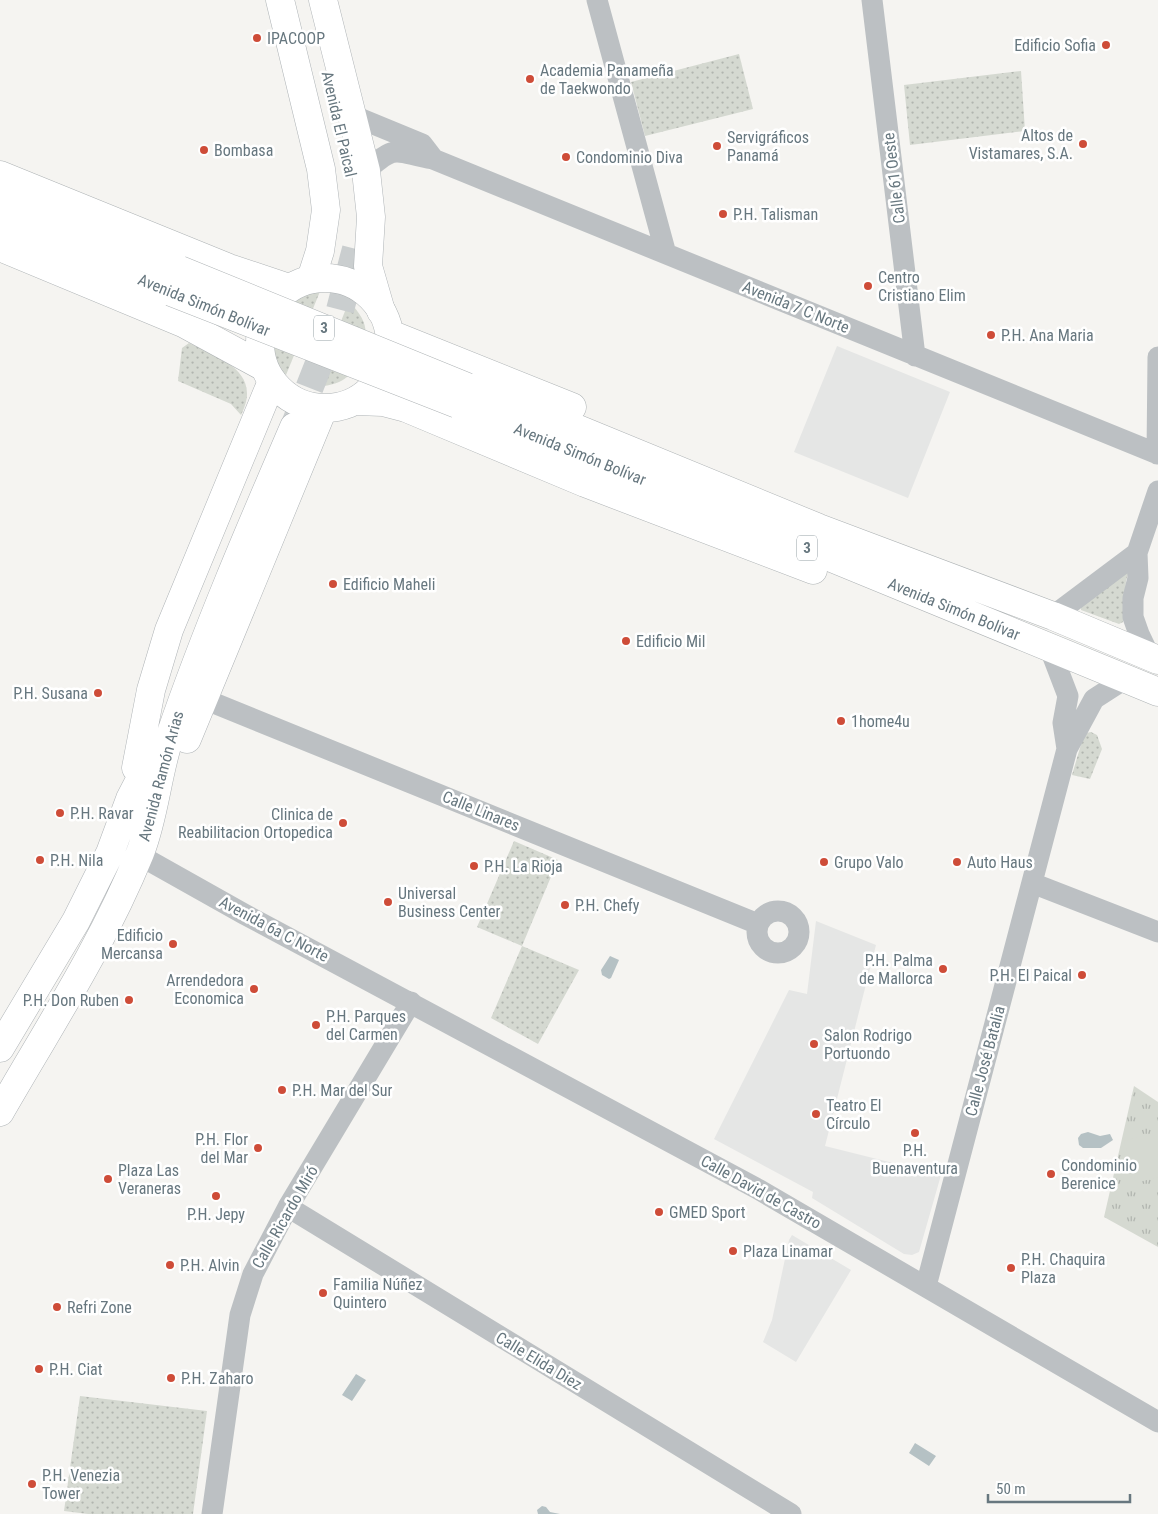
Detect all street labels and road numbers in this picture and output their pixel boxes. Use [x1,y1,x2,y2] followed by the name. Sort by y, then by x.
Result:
[318,69,360,179] street label: Avenida El Paical
[879,131,909,225] street label: Calle 61 Oeste
[135,270,273,340] street label: Avenida Simón Bolívar
[740,277,852,337] street label: Avenida 7 C Norte
[314,316,334,340] road number: 3
[511,419,649,489] street label: Avenida Simón Bolívar
[797,536,817,560] road number: 3
[885,574,1023,644] street label: Avenida Simón Bolívar
[134,709,188,843] street label: Avenida Ramón Arias
[440,787,522,835] street label: Calle Linares
[216,892,332,966] street label: Avenida 6a C Norte
[961,1004,1009,1118] street label: Calle José Batalia
[697,1151,825,1233] street label: Calle David de Castro
[248,1162,322,1272] street label: Calle Ricardo Miró
[492,1328,586,1394] street label: Calle Elida Diez

